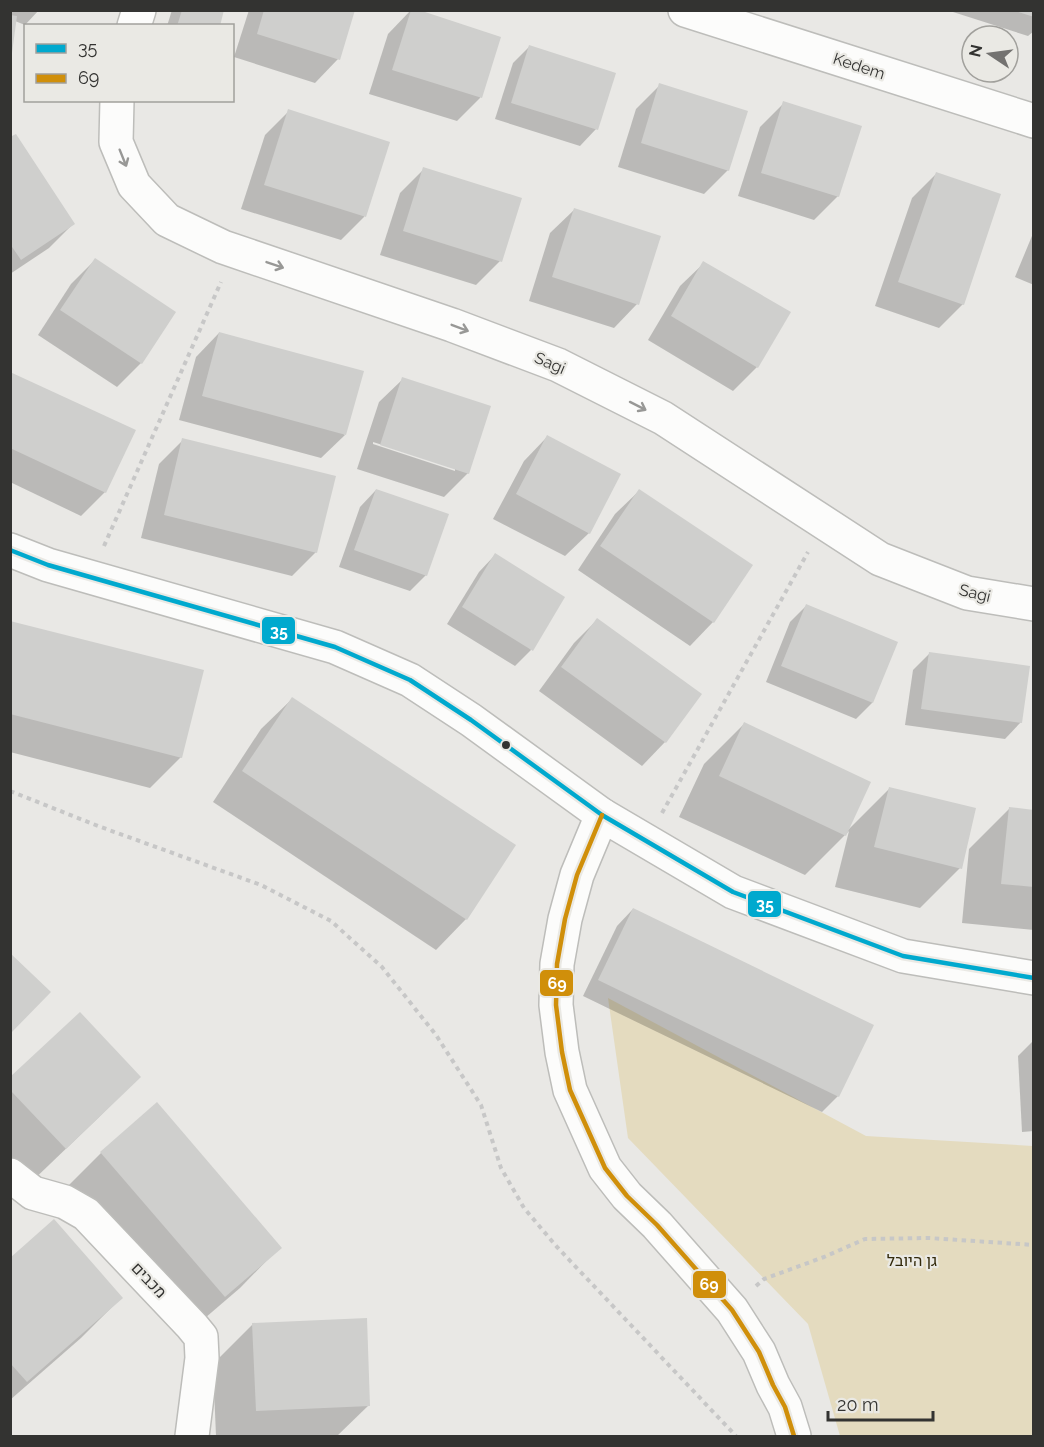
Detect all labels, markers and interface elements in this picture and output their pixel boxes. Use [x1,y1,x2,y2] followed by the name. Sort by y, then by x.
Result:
[24,24,234,102] legend
[960,24,1020,84] north arrow
[78,37,98,58] text: 35
[965,43,987,59] text: N
[831,49,887,83] street label: Kedem
[78,67,99,88] text: 69
[118,148,129,166] one-way arrow
[265,260,284,271] one-way arrow
[450,323,469,334] one-way arrow
[532,348,568,378] street label: Sagi
[629,400,647,412] one-way arrow
[957,580,993,606] street label: Sagi
[261,616,296,645] line badge: 35
[270,622,288,641] text: 35
[500,739,512,751] unlabelled marker
[747,890,782,918] line badge: 35
[756,895,774,914] text: 35
[539,969,574,997] line badge: 69
[547,974,567,993] text: 69
[887,1251,937,1270] park label: גן היובל
[128,1258,170,1302] street label: מכבים
[692,1270,727,1299] line badge: 69
[699,1275,719,1294] text: 69
[828,1384,933,1422] scale bar
[837,1394,879,1415] text: 20 m

